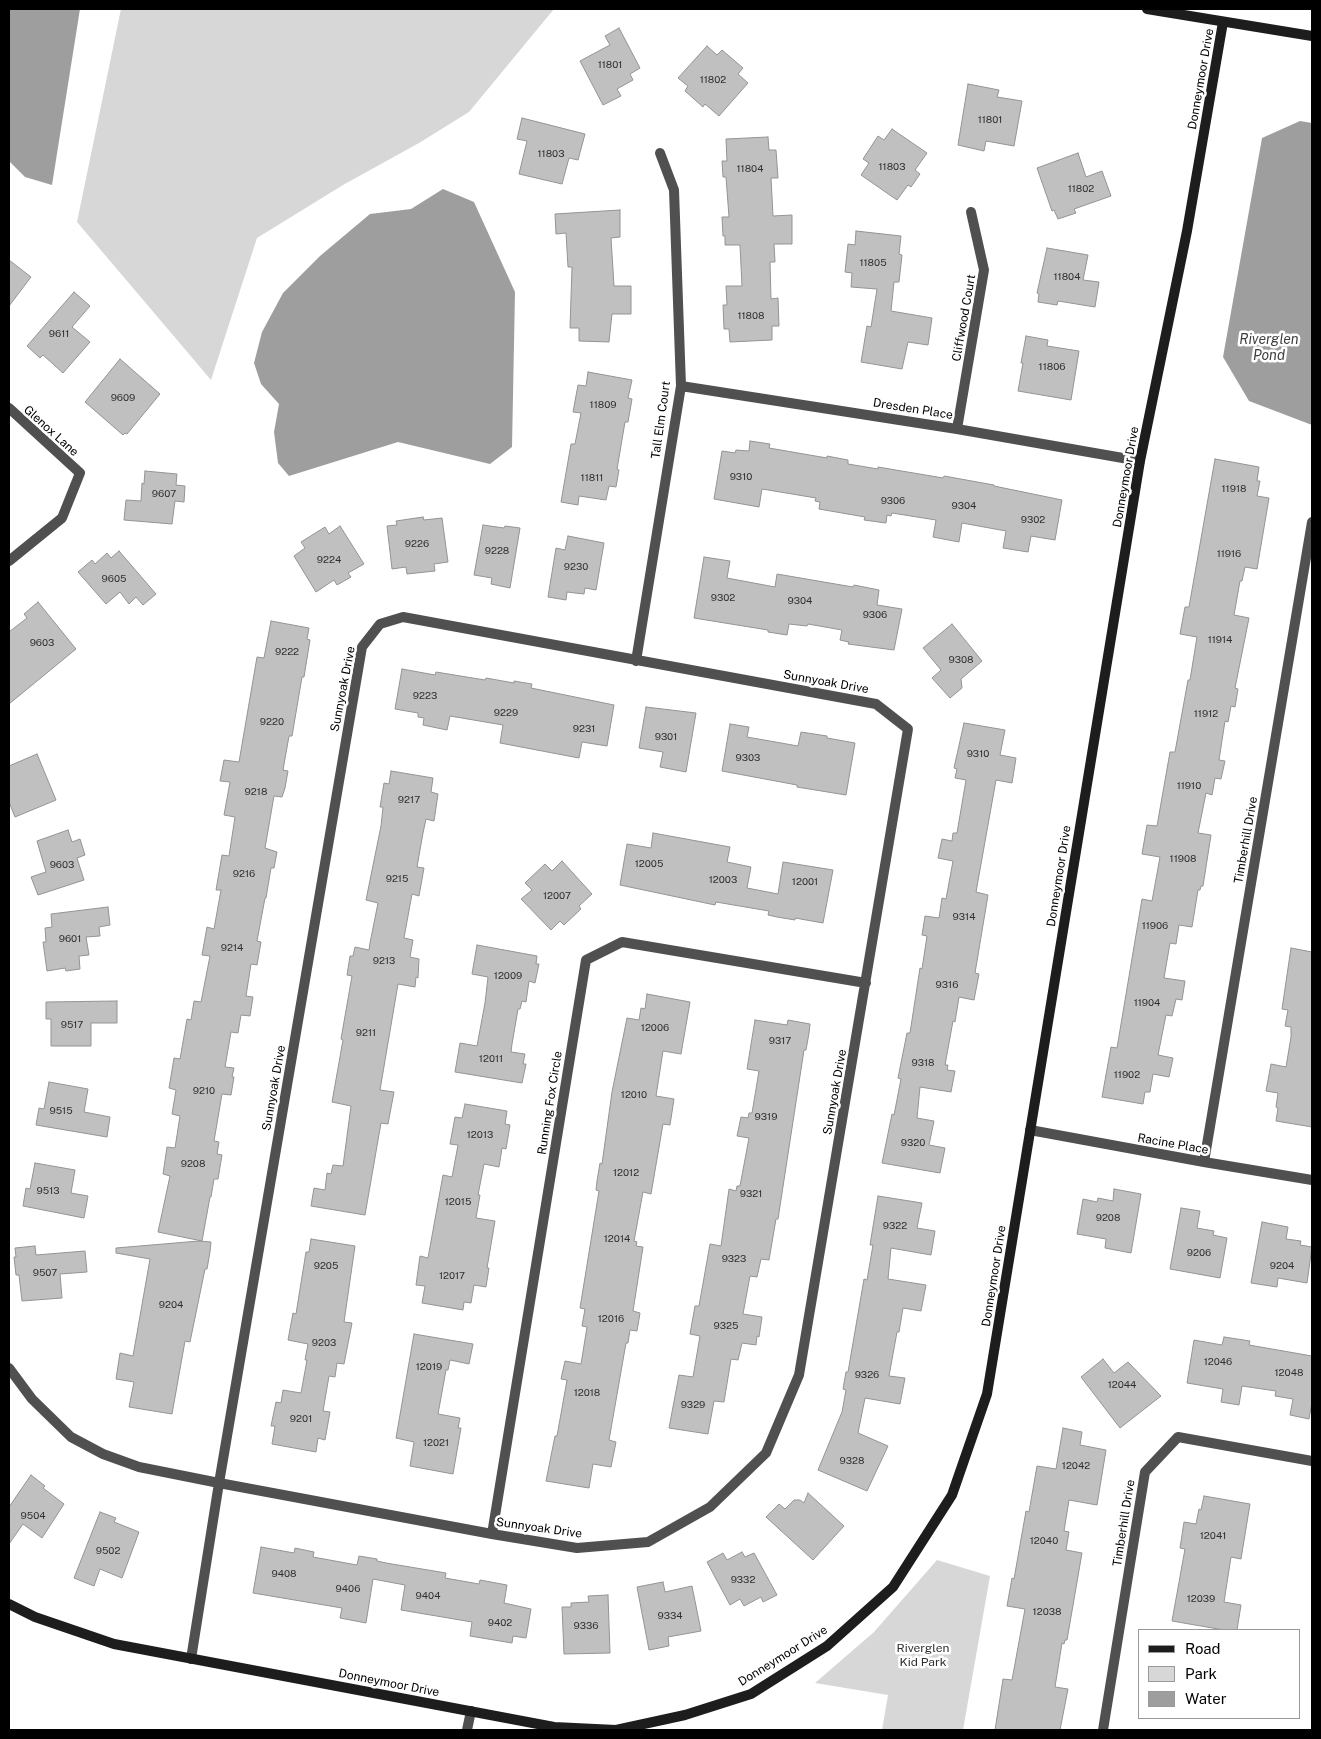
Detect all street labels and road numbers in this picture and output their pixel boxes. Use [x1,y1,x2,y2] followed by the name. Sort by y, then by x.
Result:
[1185,27,1217,131] street label: Donneymoor Drive
[949,273,979,363] street label: Cliffwood Court
[648,380,674,460] street label: Tall Elm Court
[872,396,954,422] street label: Dresden Place
[21,403,81,459] street label: Glenox Lane
[1110,425,1142,529] street label: Donneymoor Drive
[328,645,358,733] street label: Sunnyoak Drive
[782,667,870,697] street label: Sunnyoak Drive
[1231,795,1261,885] street label: Timberhill Drive
[1044,824,1074,928] street label: Donneymoor Drive
[259,1044,289,1132] street label: Sunnyoak Drive
[820,1048,850,1136] street label: Sunnyoak Drive
[535,1050,565,1156] street label: Running Fox Circle
[1136,1131,1210,1157] street label: Racine Place
[979,1224,1009,1328] street label: Donneymoor Drive
[1110,1478,1138,1568] street label: Timberhill Drive
[495,1515,583,1541] street label: Sunnyoak Drive
[736,1623,830,1689] street label: Donneymoor Drive
[337,1666,441,1700] street label: Donneymoor Drive

